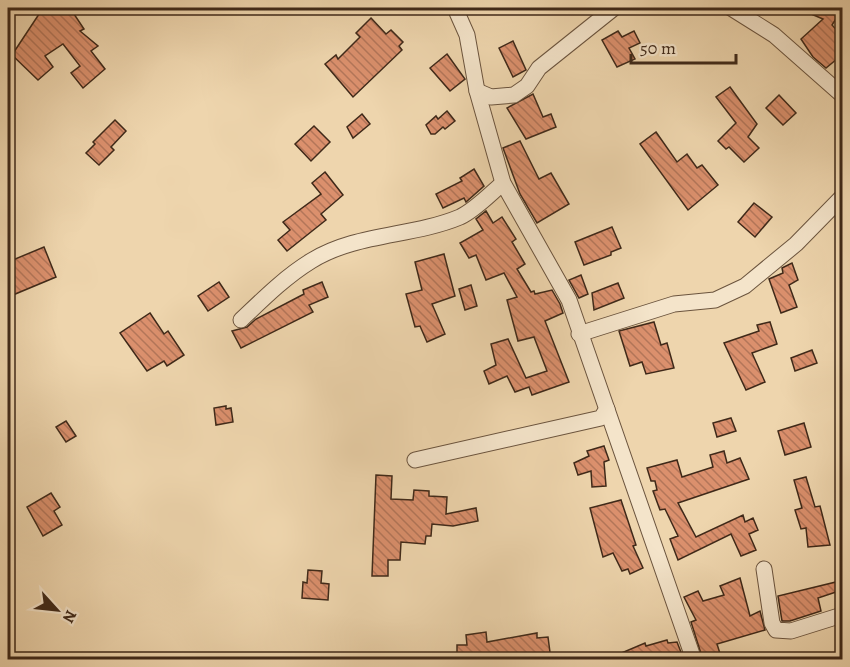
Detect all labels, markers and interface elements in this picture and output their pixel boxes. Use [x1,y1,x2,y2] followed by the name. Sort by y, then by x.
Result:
[631,27,736,65] scale bar
[640,36,676,60] text: 50 m
[27,580,87,640] north arrow
[57,606,82,627] text: N

